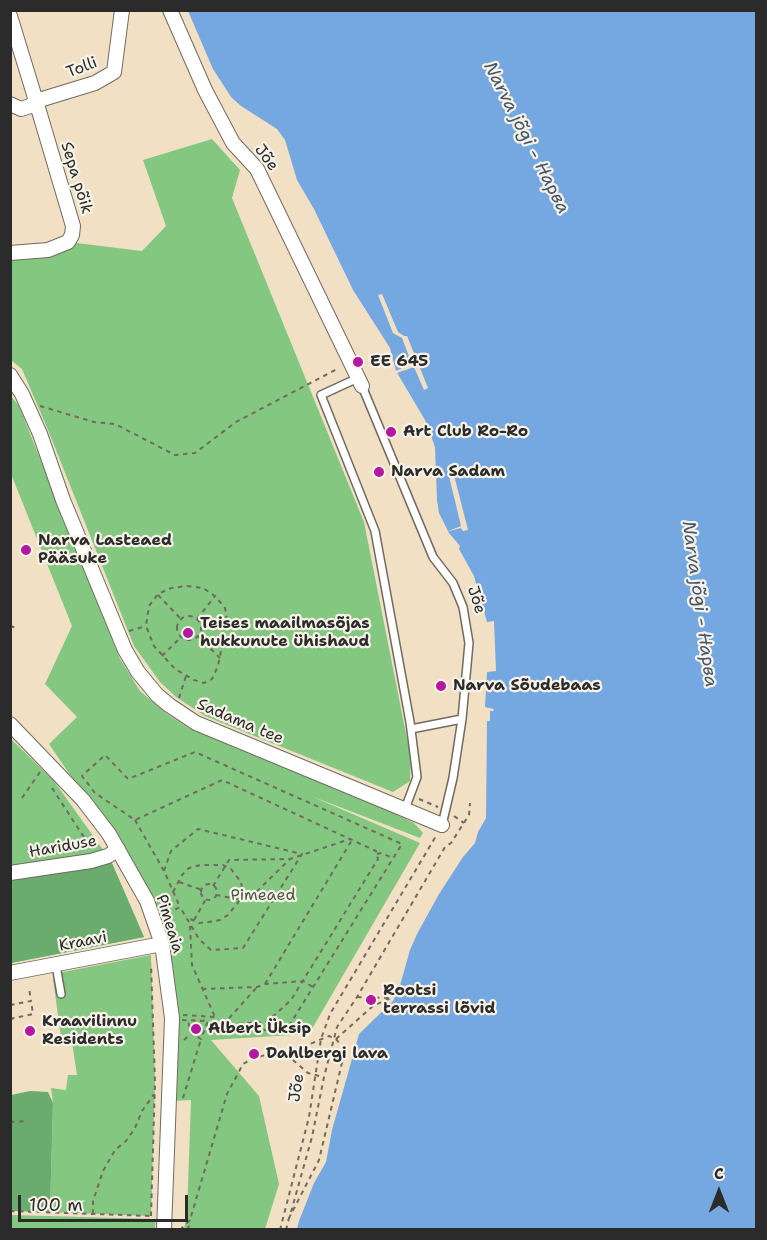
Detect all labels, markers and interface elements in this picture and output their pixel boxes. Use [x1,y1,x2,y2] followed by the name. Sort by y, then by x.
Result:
[64,53,100,83] street label: Tolli
[478,59,574,217] water label: Narva jõgi - Нарва
[56,140,96,216] street label: Sepa põik
[250,141,282,175] street label: Jõe
[370,352,428,372] place label: EE 645
[351,355,365,369] marker: EE 645
[403,422,528,442] place label: Art Club Ro-Ro
[384,425,398,439] marker: Art Club Ro-Ro
[391,462,505,482] place label: Narva Sadam
[372,465,386,479] marker: Narva Sadam
[677,520,721,688] water label: Narva jõgi - Нарва
[38,531,172,569] place label: Narva Lasteaed Pääsuke
[19,543,33,557] marker: Narva Lasteaed Pääsuke
[463,584,489,616] street label: Jõe
[200,614,370,652] place label: Teises maailmasõjas hukkunute ühishaud
[181,626,195,640] marker: Teises maailmasõjas hukkunute ühishaud
[453,676,601,696] place label: Narva Sõudebaas
[434,679,448,693] marker: Narva Sõudebaas
[194,695,286,749] street label: Sadama tee
[28,832,98,862] street label: Hariduse
[230,886,296,906] park label: Pimeaed
[151,892,187,956] street label: Pimeaia
[57,928,109,956] street label: Kraavi
[383,981,495,1019] place label: Rootsi terrassi lõvid
[364,993,378,1007] marker: Rootsi terrassi lõvid
[42,1012,137,1050] place label: Kraavilinnu Residents
[208,1019,311,1039] place label: Albert Üksip
[189,1022,203,1036] marker: Albert Üksip
[23,1024,37,1038] marker: Kraavilinnu Residents
[266,1044,388,1064] place label: Dahlbergi lava
[247,1047,261,1061] marker: Dahlbergi lava
[285,1072,309,1104] street label: Jõe
[689,1162,749,1222] north arrow
[714,1163,724,1184] text: С
[21,1183,190,1221] scale bar
[29,1193,83,1217] text: 100 m

